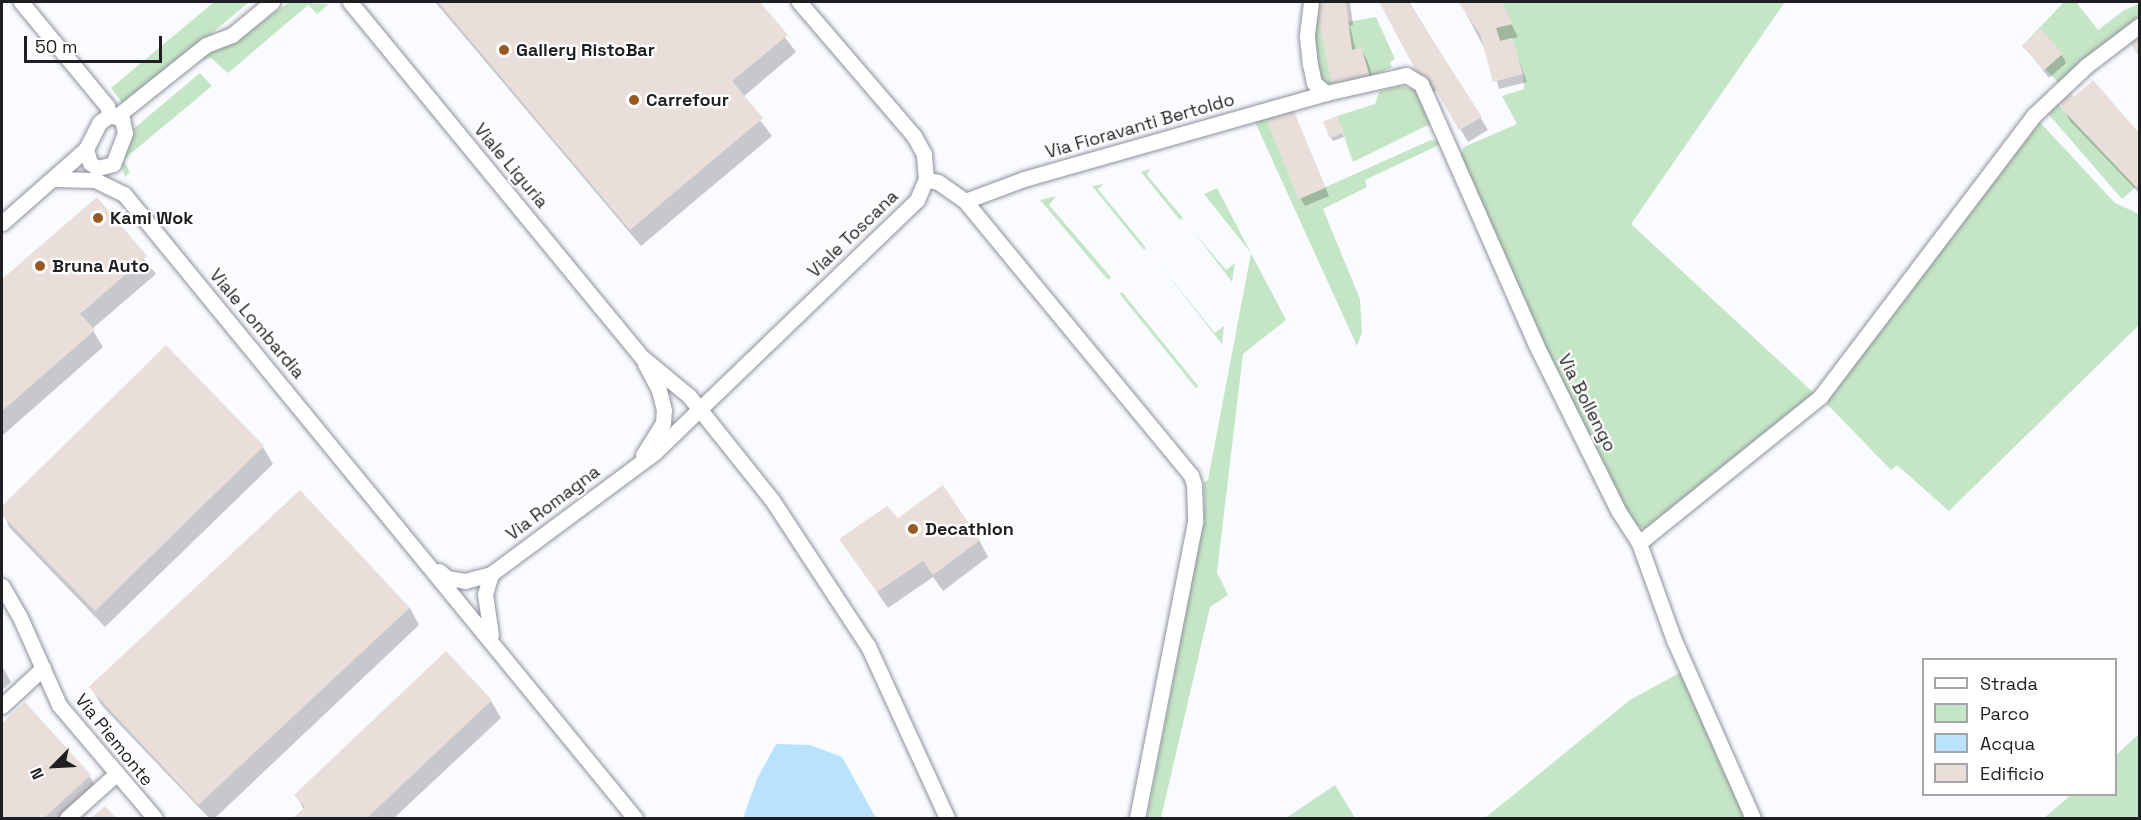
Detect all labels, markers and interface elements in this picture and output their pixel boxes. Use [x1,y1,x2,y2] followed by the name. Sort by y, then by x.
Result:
[27,24,165,62] scale bar
[35,35,77,58] text: 50 m
[516,39,655,61] place label: Gallery RistoBar
[497,43,511,57] marker: Gallery RistoBar
[646,89,729,111] place label: Carrefour
[1043,89,1237,163] street label: Via Fioravanti Bertoldo
[627,93,641,107] marker: Carrefour
[469,119,553,213] street label: Viale Liguria
[803,185,903,283] street label: Viale Toscana
[110,207,194,229] place label: Kami Wok
[91,211,105,225] marker: Kami Wok
[52,255,150,277] place label: Bruna Auto
[33,259,47,273] marker: Bruna Auto
[205,265,309,383] street label: Viale Lombardia
[1553,351,1621,455] street label: Via Bollengo
[502,461,604,545] street label: Via Romagna
[925,518,1014,540] place label: Decathlon
[906,522,920,536] marker: Decathlon
[1922,658,2117,796] legend
[1980,672,2038,695] text: Strada
[70,690,158,790] street label: Via Piemonte
[1980,702,2029,725] text: Parco
[1980,732,2035,755] text: Acqua
[24,736,84,796] north arrow
[1980,762,2044,785] text: Edificio
[25,764,49,783] text: N

